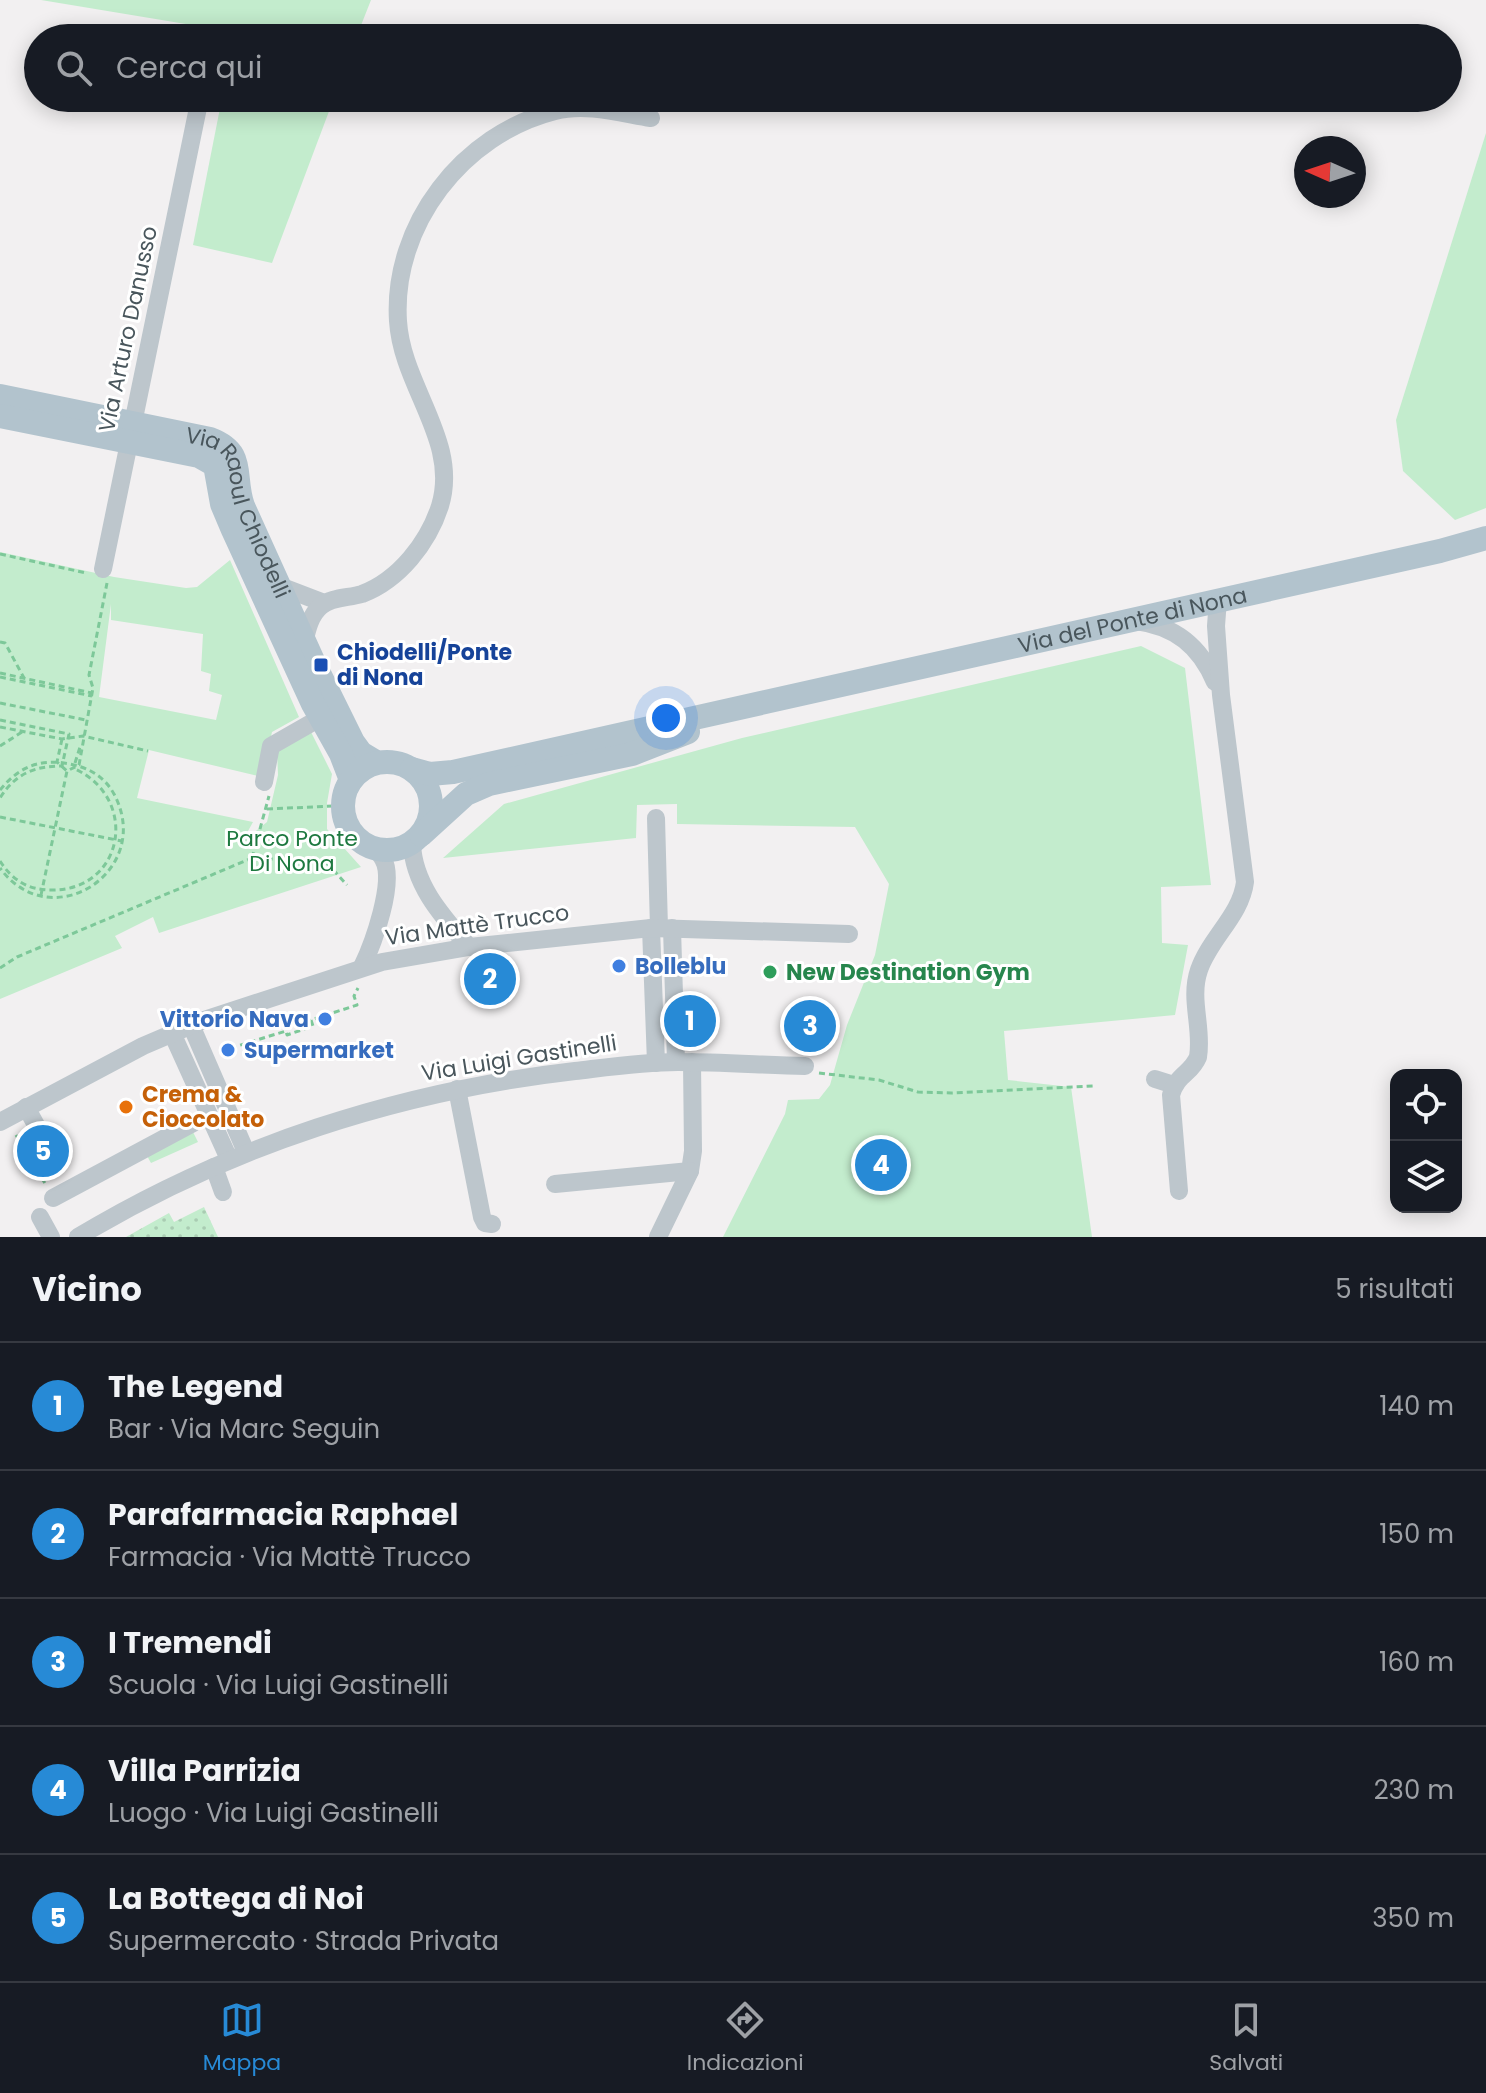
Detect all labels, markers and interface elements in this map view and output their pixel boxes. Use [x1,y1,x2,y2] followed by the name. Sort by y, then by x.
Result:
[24,24,1462,112] search box
[52,46,96,90] icon: search
[116,46,262,89] text: Cerca qui
[1294,136,1366,208] north arrow
[91,223,165,435] street label: Via Arturo Danusso
[183,419,298,603] street label: Via Raoul Chiodelli
[1015,579,1250,661] street label: Via del Ponte di Nona
[337,637,512,693] place label: Chiodelli/Ponte di Nona
[312,656,330,674] marker: Chiodelli/Ponte di Nona
[646,698,686,738] your location
[226,823,358,879] park label: Parco Ponte Di Nona
[383,897,571,953] street label: Via Mattè Trucco
[464,949,516,1009] pin: 2
[635,951,726,982] place label: Bolleblu
[610,957,628,975] marker: Bolleblu
[786,957,1030,988] place label: New Destination Gym
[761,963,779,981] marker: New Destination Gym
[664,991,716,1051] pin: 1
[784,996,836,1056] pin: 3
[160,1004,309,1035] place label: Vittorio Nava
[316,1010,334,1028] marker: Vittorio Nava
[419,1027,619,1089] street label: Via Luigi Gastinelli
[244,1035,394,1066] place label: Supermarket
[219,1041,237,1059] marker: Supermarket
[1390,1069,1462,1213] map controls
[1390,1069,1462,1141] button: locate
[142,1079,264,1135] place label: Crema & Cioccolato
[117,1098,135,1116] marker: Crema & Cioccolato
[17,1121,69,1181] pin: 5
[855,1135,907,1195] pin: 4
[1390,1141,1462,1213] button: layers
[32,1265,142,1313] text: Vicino
[1335,1271,1454,1307] text: 5 risultati
[108,1365,283,1408] text: The Legend
[53,1388,63,1424] text: 1
[1379,1388,1454,1424] text: 140 m
[108,1411,380,1447] text: Bar · Via Marc Seguin
[108,1493,458,1536] text: Parafarmacia Raphael
[51,1516,65,1552] text: 2
[1379,1516,1454,1552] text: 150 m
[108,1539,471,1575] text: Farmacia · Via Mattè Trucco
[108,1621,272,1664] text: I Tremendi
[50,1644,66,1680] text: 3
[1379,1644,1454,1680] text: 160 m
[108,1667,449,1703] text: Scuola · Via Luigi Gastinelli
[108,1749,301,1792] text: Villa Parrizia
[49,1772,67,1808] text: 4
[1374,1772,1454,1808] text: 230 m
[108,1795,439,1831] text: Luogo · Via Luigi Gastinelli
[108,1877,364,1920] text: La Bottega di Noi
[50,1900,66,1936] text: 5
[1372,1900,1454,1936] text: 350 m
[108,1923,499,1959] text: Supermercato · Strada Privata
[203,1998,281,2079] tab: Mappa
[687,1998,804,2079] tab: Indicazioni
[1209,1998,1283,2079] tab: Salvati

